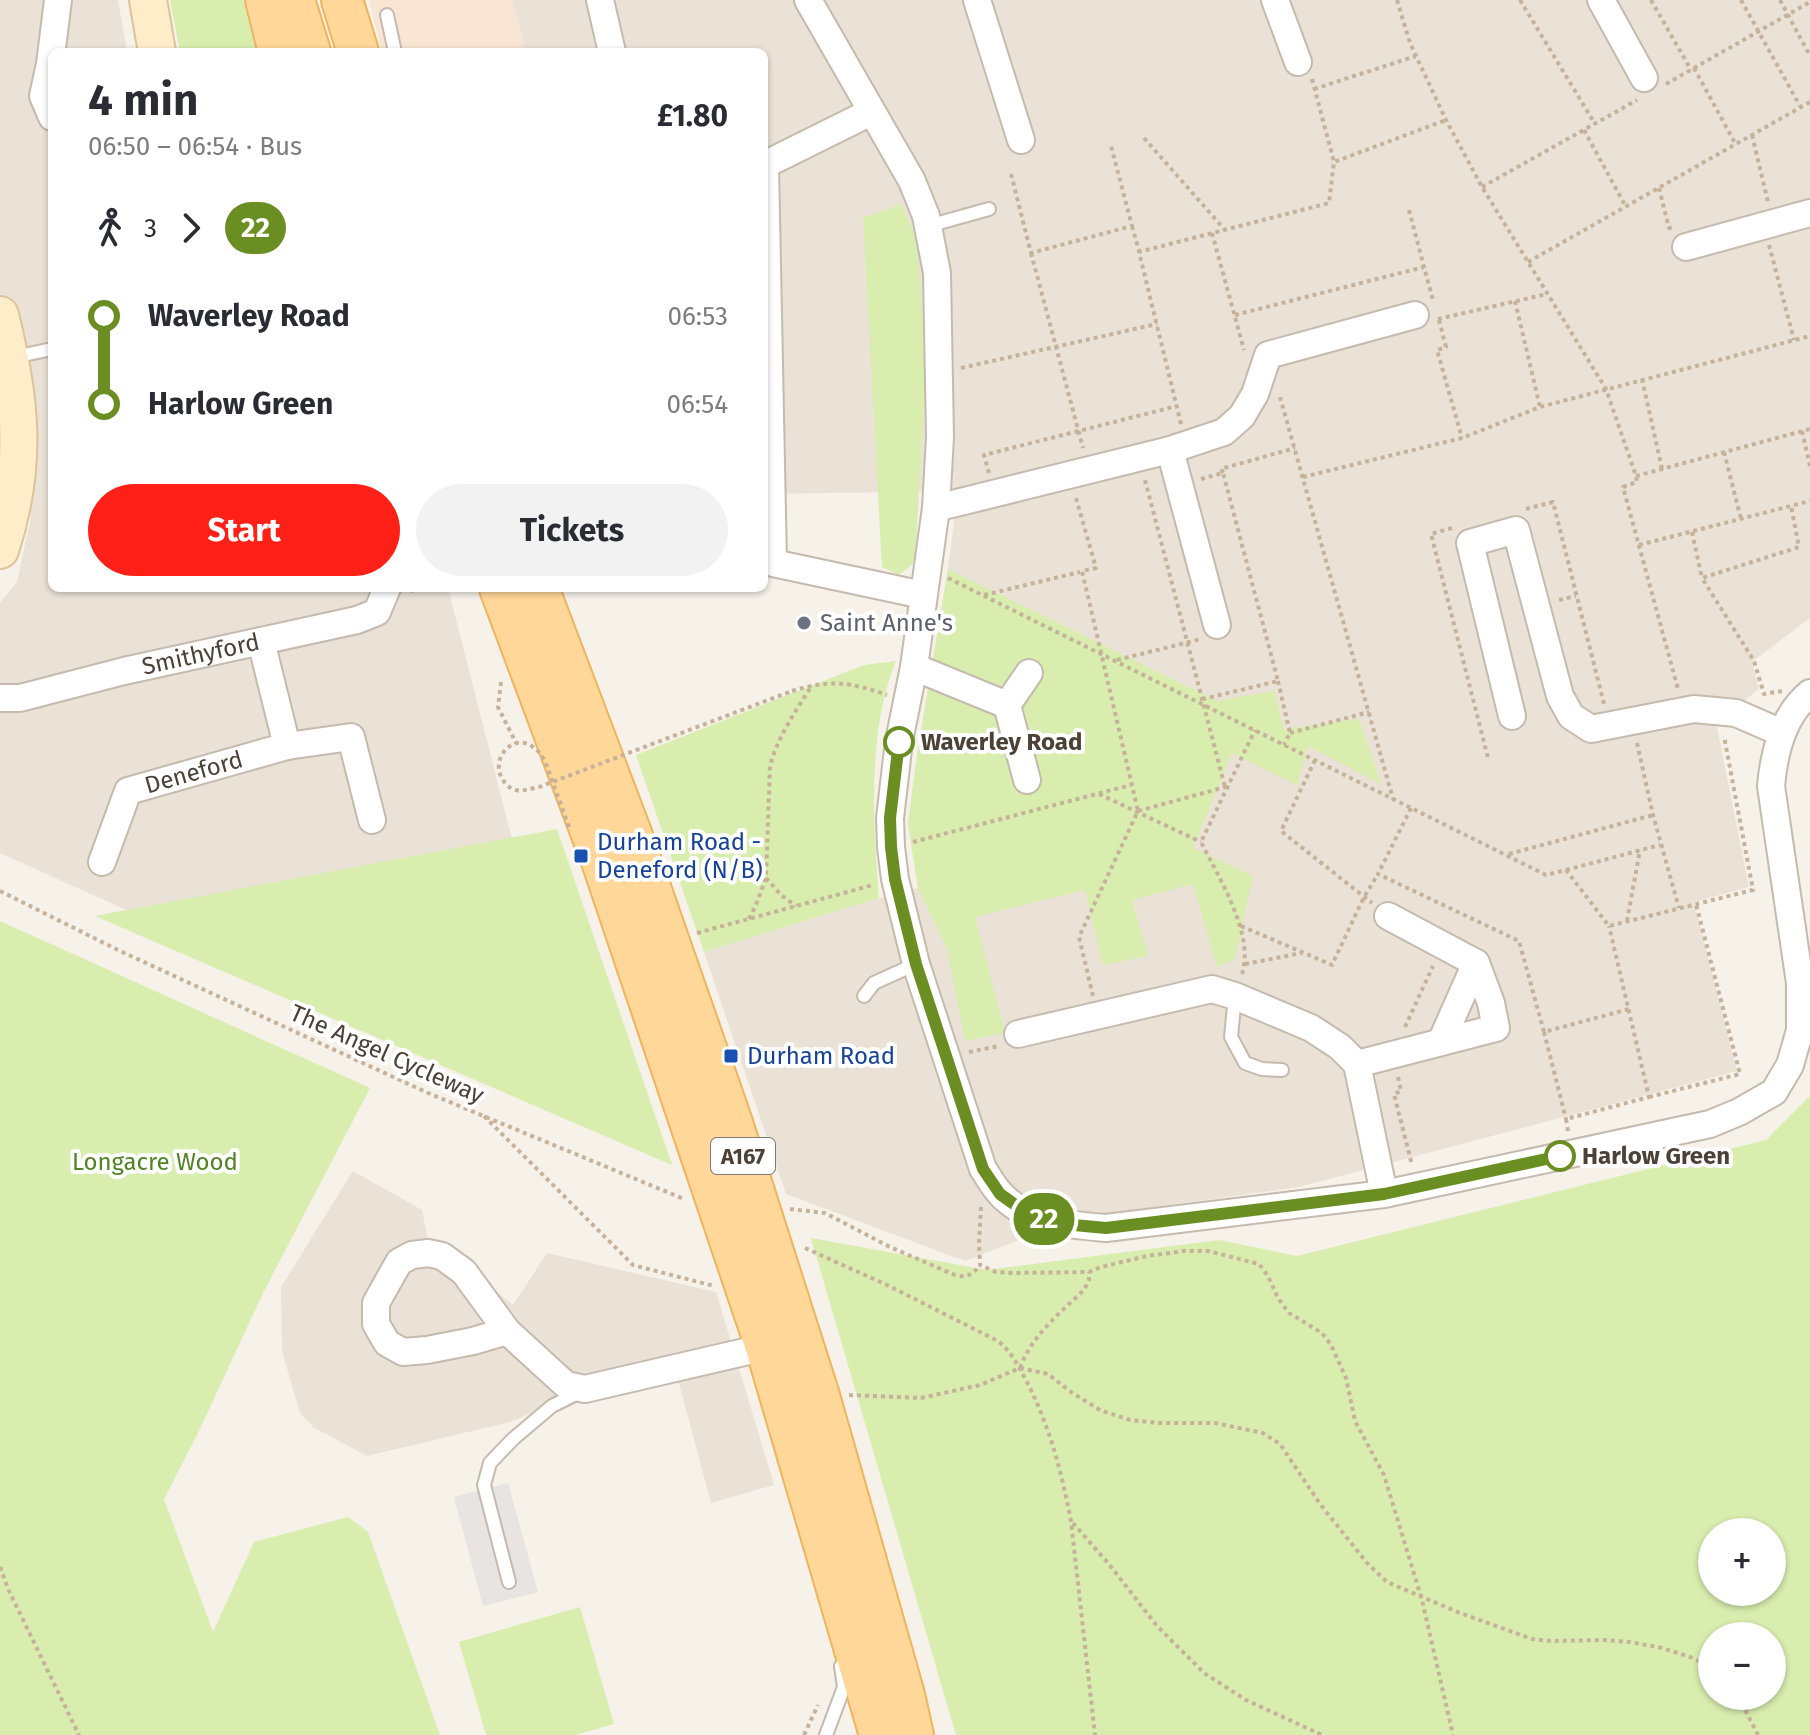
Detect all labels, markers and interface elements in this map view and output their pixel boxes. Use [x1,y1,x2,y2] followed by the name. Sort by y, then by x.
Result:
[88,74,198,127] text: 4 min
[657,98,728,134] text: £1.80
[88,131,302,162] text: 06:50 – 06:54 · Bus
[88,206,132,250] icon: walk
[169,206,213,250] icon: forward
[241,211,270,244] text: 22
[144,213,157,244] text: 3
[148,298,350,334] text: Waverley Road
[667,301,728,332] text: 06:53
[148,386,333,422] text: Harlow Green
[666,389,728,420] text: 06:54
[88,484,400,576] button: Start
[416,484,728,576] button: Tickets
[820,609,953,637] place label: Saint Anne's
[795,614,813,632] marker: Saint Anne's
[139,628,262,681] street label: Smithyford
[884,727,914,757] marker: Waverley Road
[921,728,1082,756] place label: Waverley Road
[142,745,246,800] street label: Deneford
[597,828,763,884] place label: Durham Road - Deneford (N/B)
[572,847,590,865] marker: Durham Road - Deneford (N/B)
[286,999,488,1109] street label: The Angel Cycleway
[747,1042,895,1070] place label: Durham Road
[722,1047,740,1065] marker: Durham Road
[711,1138,775,1174] road number: A167
[1545,1141,1575,1171] marker: Harlow Green
[1582,1142,1730,1170] place label: Harlow Green
[72,1148,238,1176] park label: Longacre Wood
[1008,1193,1080,1245] line badge: 22
[1030,1202,1058,1235] text: 22
[1698,1518,1786,1710] map controls
[1698,1518,1786,1606] button: +
[1698,1622,1786,1710] button: −

